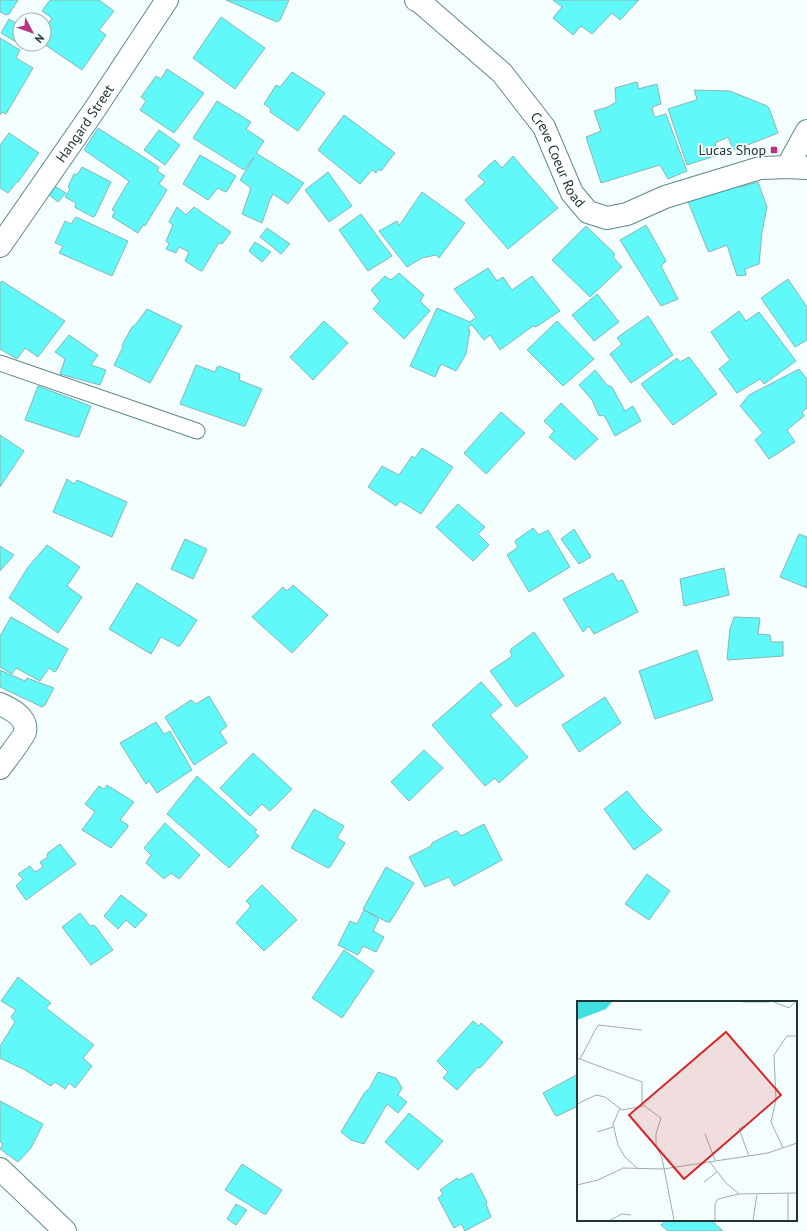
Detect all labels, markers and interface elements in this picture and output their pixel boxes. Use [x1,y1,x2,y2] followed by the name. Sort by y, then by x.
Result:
[12,12,52,52] north arrow
[32,31,47,46] text: N
[52,81,118,166] street label: Hangard Street
[527,108,589,211] street label: Creve Coeur Road
[698,141,766,159] place label: Lucas Shop
[769,145,779,155] marker: Lucas Shop
[577,1001,797,1221] inset map

